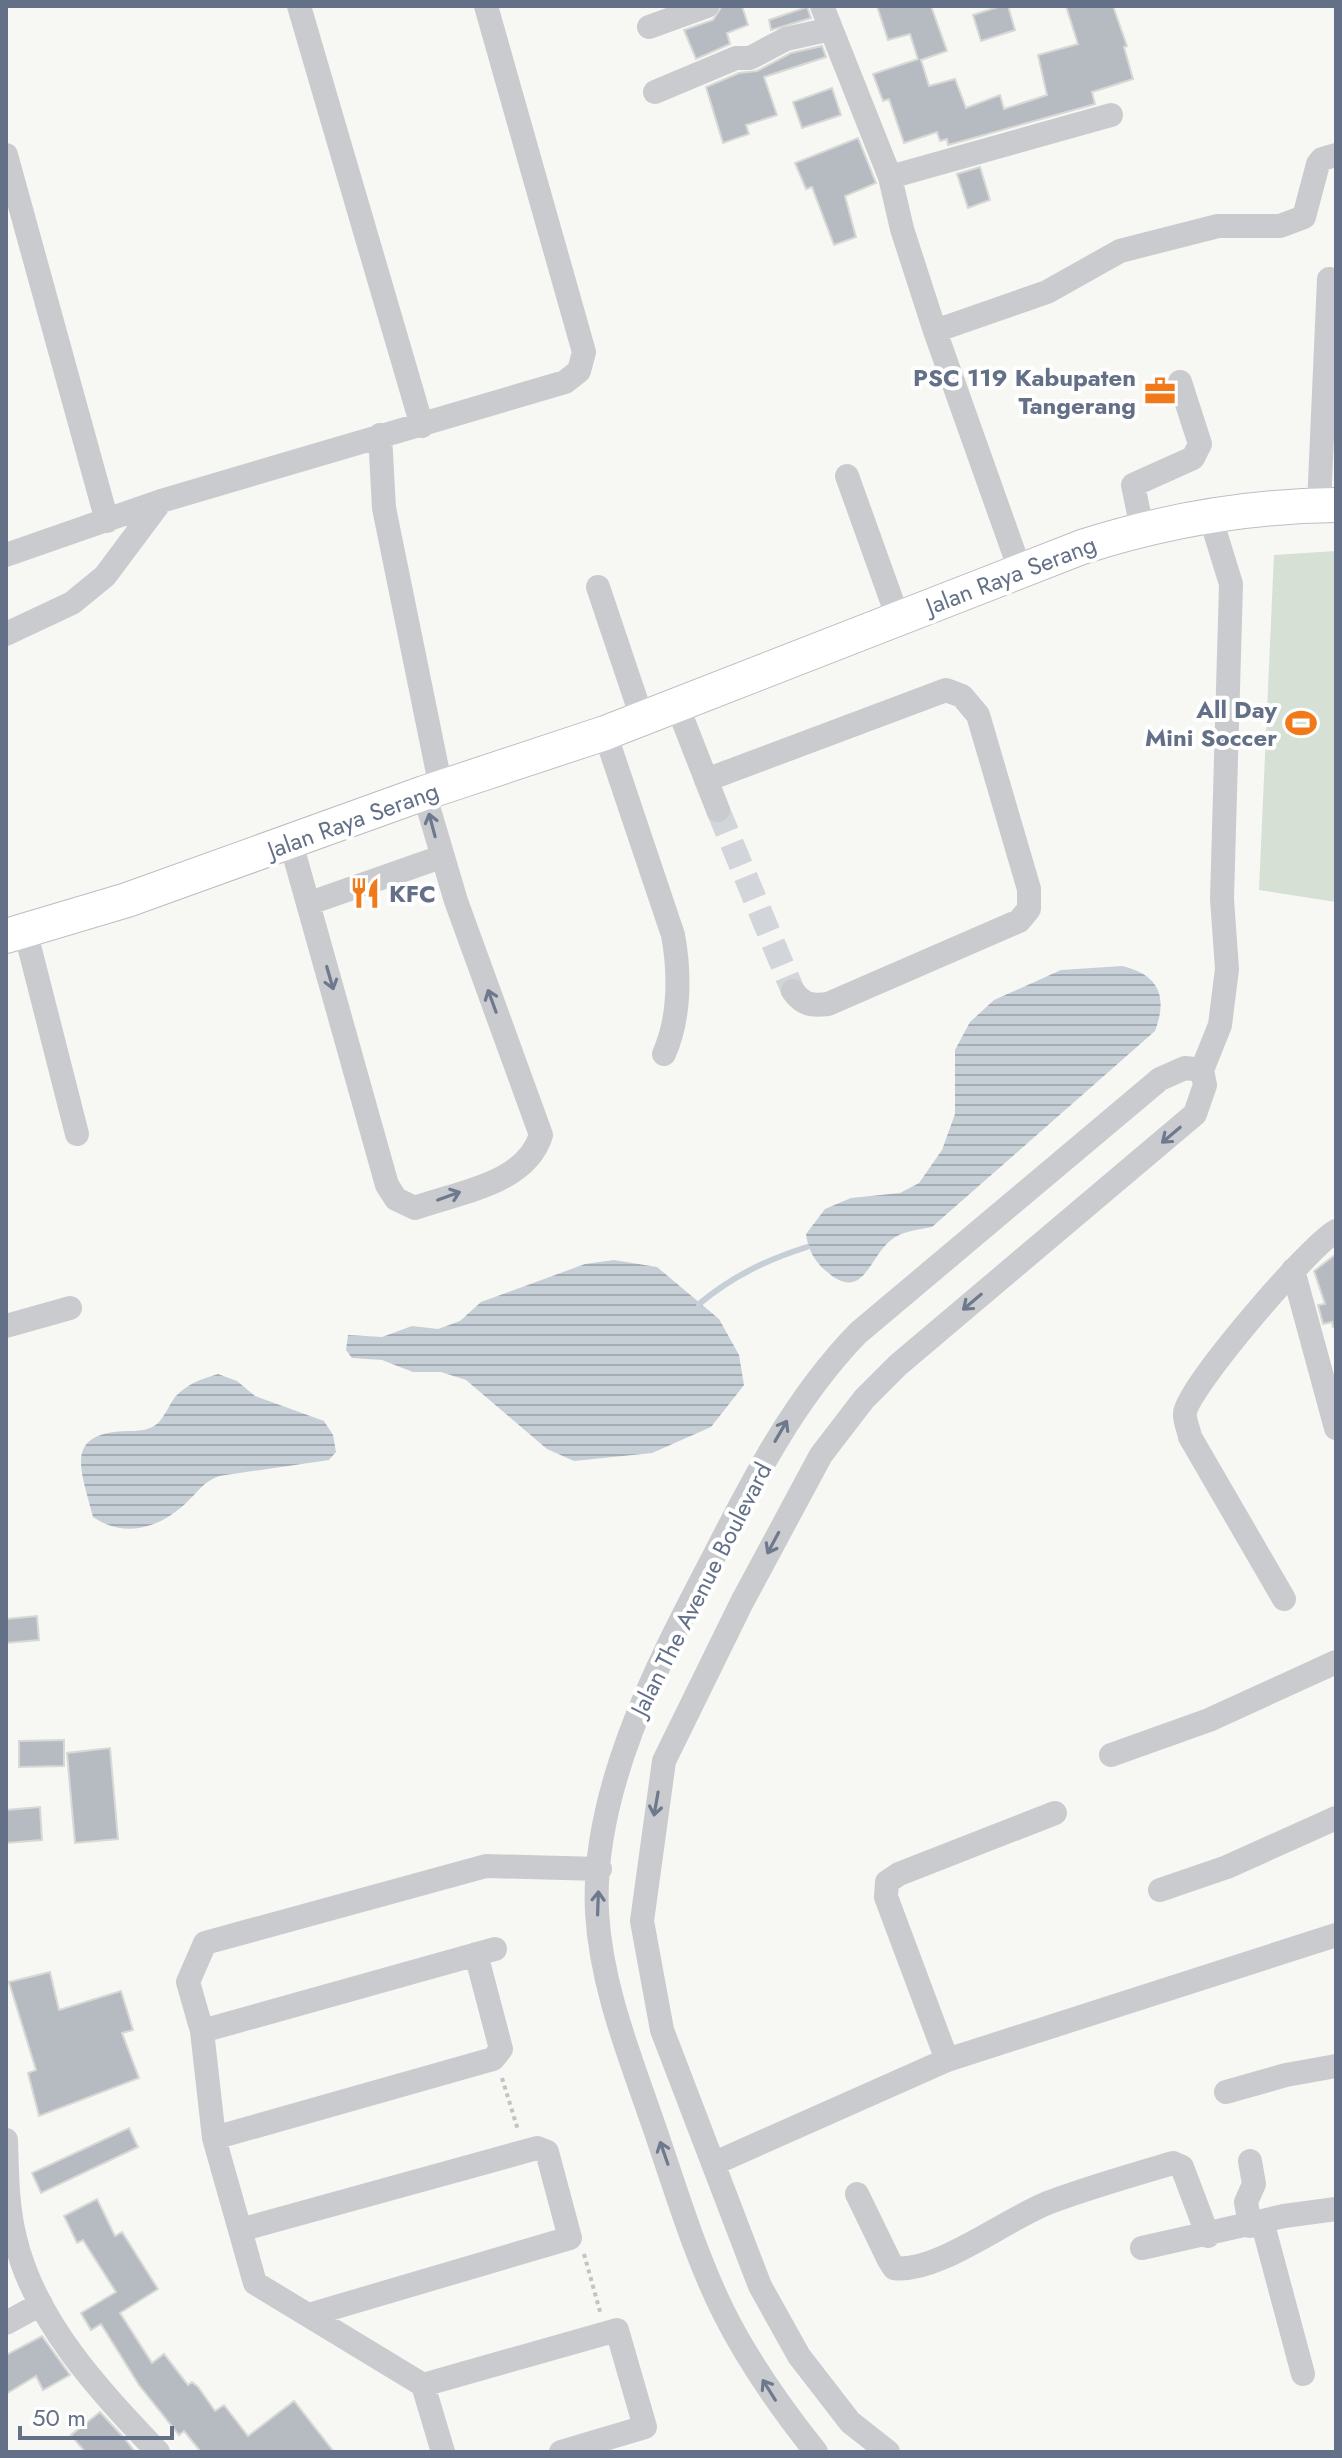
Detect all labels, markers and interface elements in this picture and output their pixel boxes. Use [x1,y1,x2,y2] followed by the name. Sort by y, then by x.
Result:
[913,360,1136,423] place label: PSC 119 Kabupaten Tangerang
[1143,374,1177,408] office icon: PSC 119 Kabupaten Tangerang
[918,526,1101,625] street label: Jalan Raya Serang
[1145,692,1277,755] place label: All Day Mini Soccer
[1284,706,1318,740] sports icon: All Day Mini Soccer
[260,773,444,868] street label: Jalan Raya Serang
[424,813,439,839] one-way arrow
[348,876,382,910] restaurant icon: KFC
[389,876,436,911] place label: KFC
[324,965,339,991] one-way arrow
[484,989,499,1014] one-way arrow
[1161,1126,1182,1144] one-way arrow
[436,1187,461,1202] one-way arrow
[962,1293,983,1311] one-way arrow
[773,1420,789,1443] one-way arrow
[620,1456,780,1724] street label: Jalan The Avenue Boulevard
[765,1531,781,1554] one-way arrow
[648,1791,663,1817] one-way arrow
[591,1891,606,1917] one-way arrow
[655,2141,670,2166] one-way arrow
[760,2379,776,2402] one-way arrow
[20,2390,172,2440] scale bar
[32,2400,86,2435] text: 50 m

